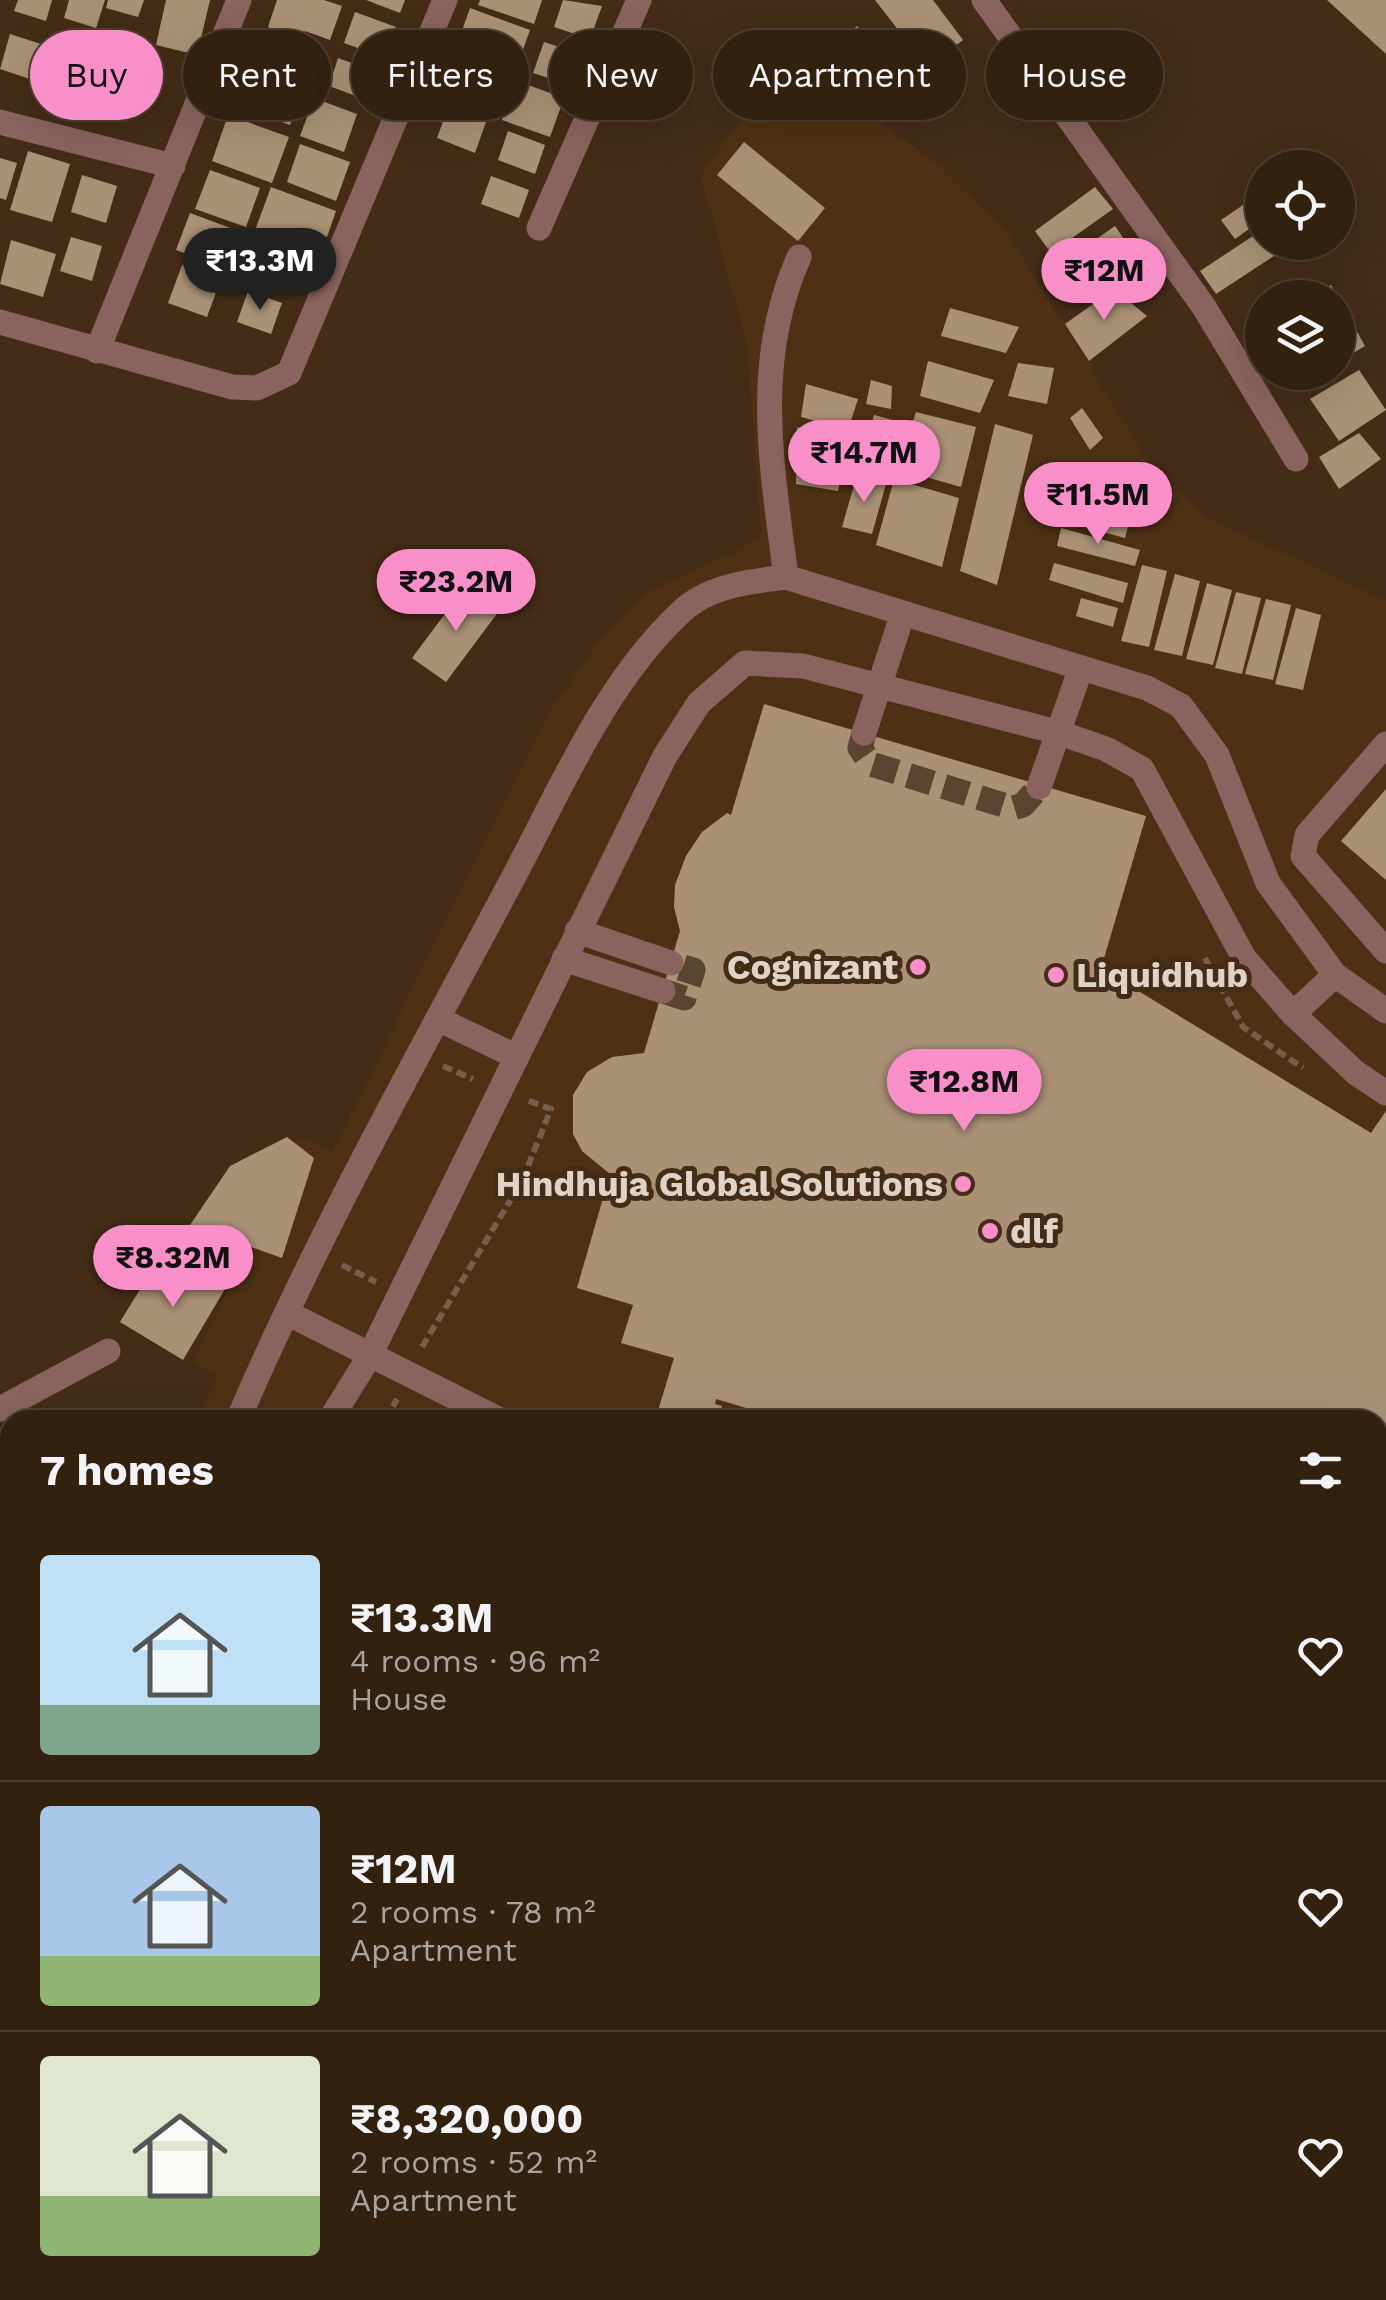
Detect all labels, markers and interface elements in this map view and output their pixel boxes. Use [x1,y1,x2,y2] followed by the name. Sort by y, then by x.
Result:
[30,30,163,120] chip: Buy
[183,30,331,120] chip: Rent
[351,30,529,120] chip: Filters
[549,30,693,120] chip: New
[713,30,966,120] chip: Apartment
[986,30,1163,120] chip: House
[1245,150,1355,390] map controls
[1245,150,1355,260] button: locate
[179,228,341,313] pin: ₹13.3M
[1045,238,1163,323] pin: ₹12M
[205,241,315,279] text: ₹13.3M
[1063,251,1145,289] text: ₹12M
[1245,280,1355,390] button: layers
[783,420,945,505] pin: ₹14.7M
[810,433,918,471] text: ₹14.7M
[1017,462,1179,547] pin: ₹11.5M
[1046,475,1150,513] text: ₹11.5M
[375,549,537,634] pin: ₹23.2M
[399,562,513,600] text: ₹23.2M
[727,946,898,988] place label: Cognizant
[1076,954,1248,996] place label: Liquidhub
[907,956,929,978] marker: Cognizant
[1045,964,1067,986] marker: Liquidhub
[883,1049,1045,1134] pin: ₹12.8M
[909,1062,1019,1100] text: ₹12.8M
[496,1163,943,1205] place label: Hindhuja Global Solutions
[952,1173,974,1195] marker: Hindhuja Global Solutions
[1010,1210,1058,1252] place label: dlf
[979,1220,1001,1242] marker: dlf
[92,1225,254,1310] pin: ₹8.32M
[115,1238,231,1276] text: ₹8.32M
[1293,1443,1348,1498] icon: filters
[40,1446,214,1495] text: 7 homes
[350,1593,494,1642] text: ₹13.3M
[120,1595,240,1715] icon: home
[1293,1628,1348,1683] icon: heart
[350,1642,600,1680] text: 4 rooms · 96 m²
[350,1680,448,1718] text: House
[350,1844,457,1893] text: ₹12M
[120,1846,240,1966] icon: home
[1293,1879,1348,1934] icon: heart
[350,1893,596,1931] text: 2 rooms · 78 m²
[350,1931,517,1969] text: Apartment
[350,2094,583,2143] text: ₹8,320,000
[120,2096,240,2216] icon: home
[1293,2129,1348,2184] icon: heart
[350,2143,597,2181] text: 2 rooms · 52 m²
[350,2181,517,2219] text: Apartment

